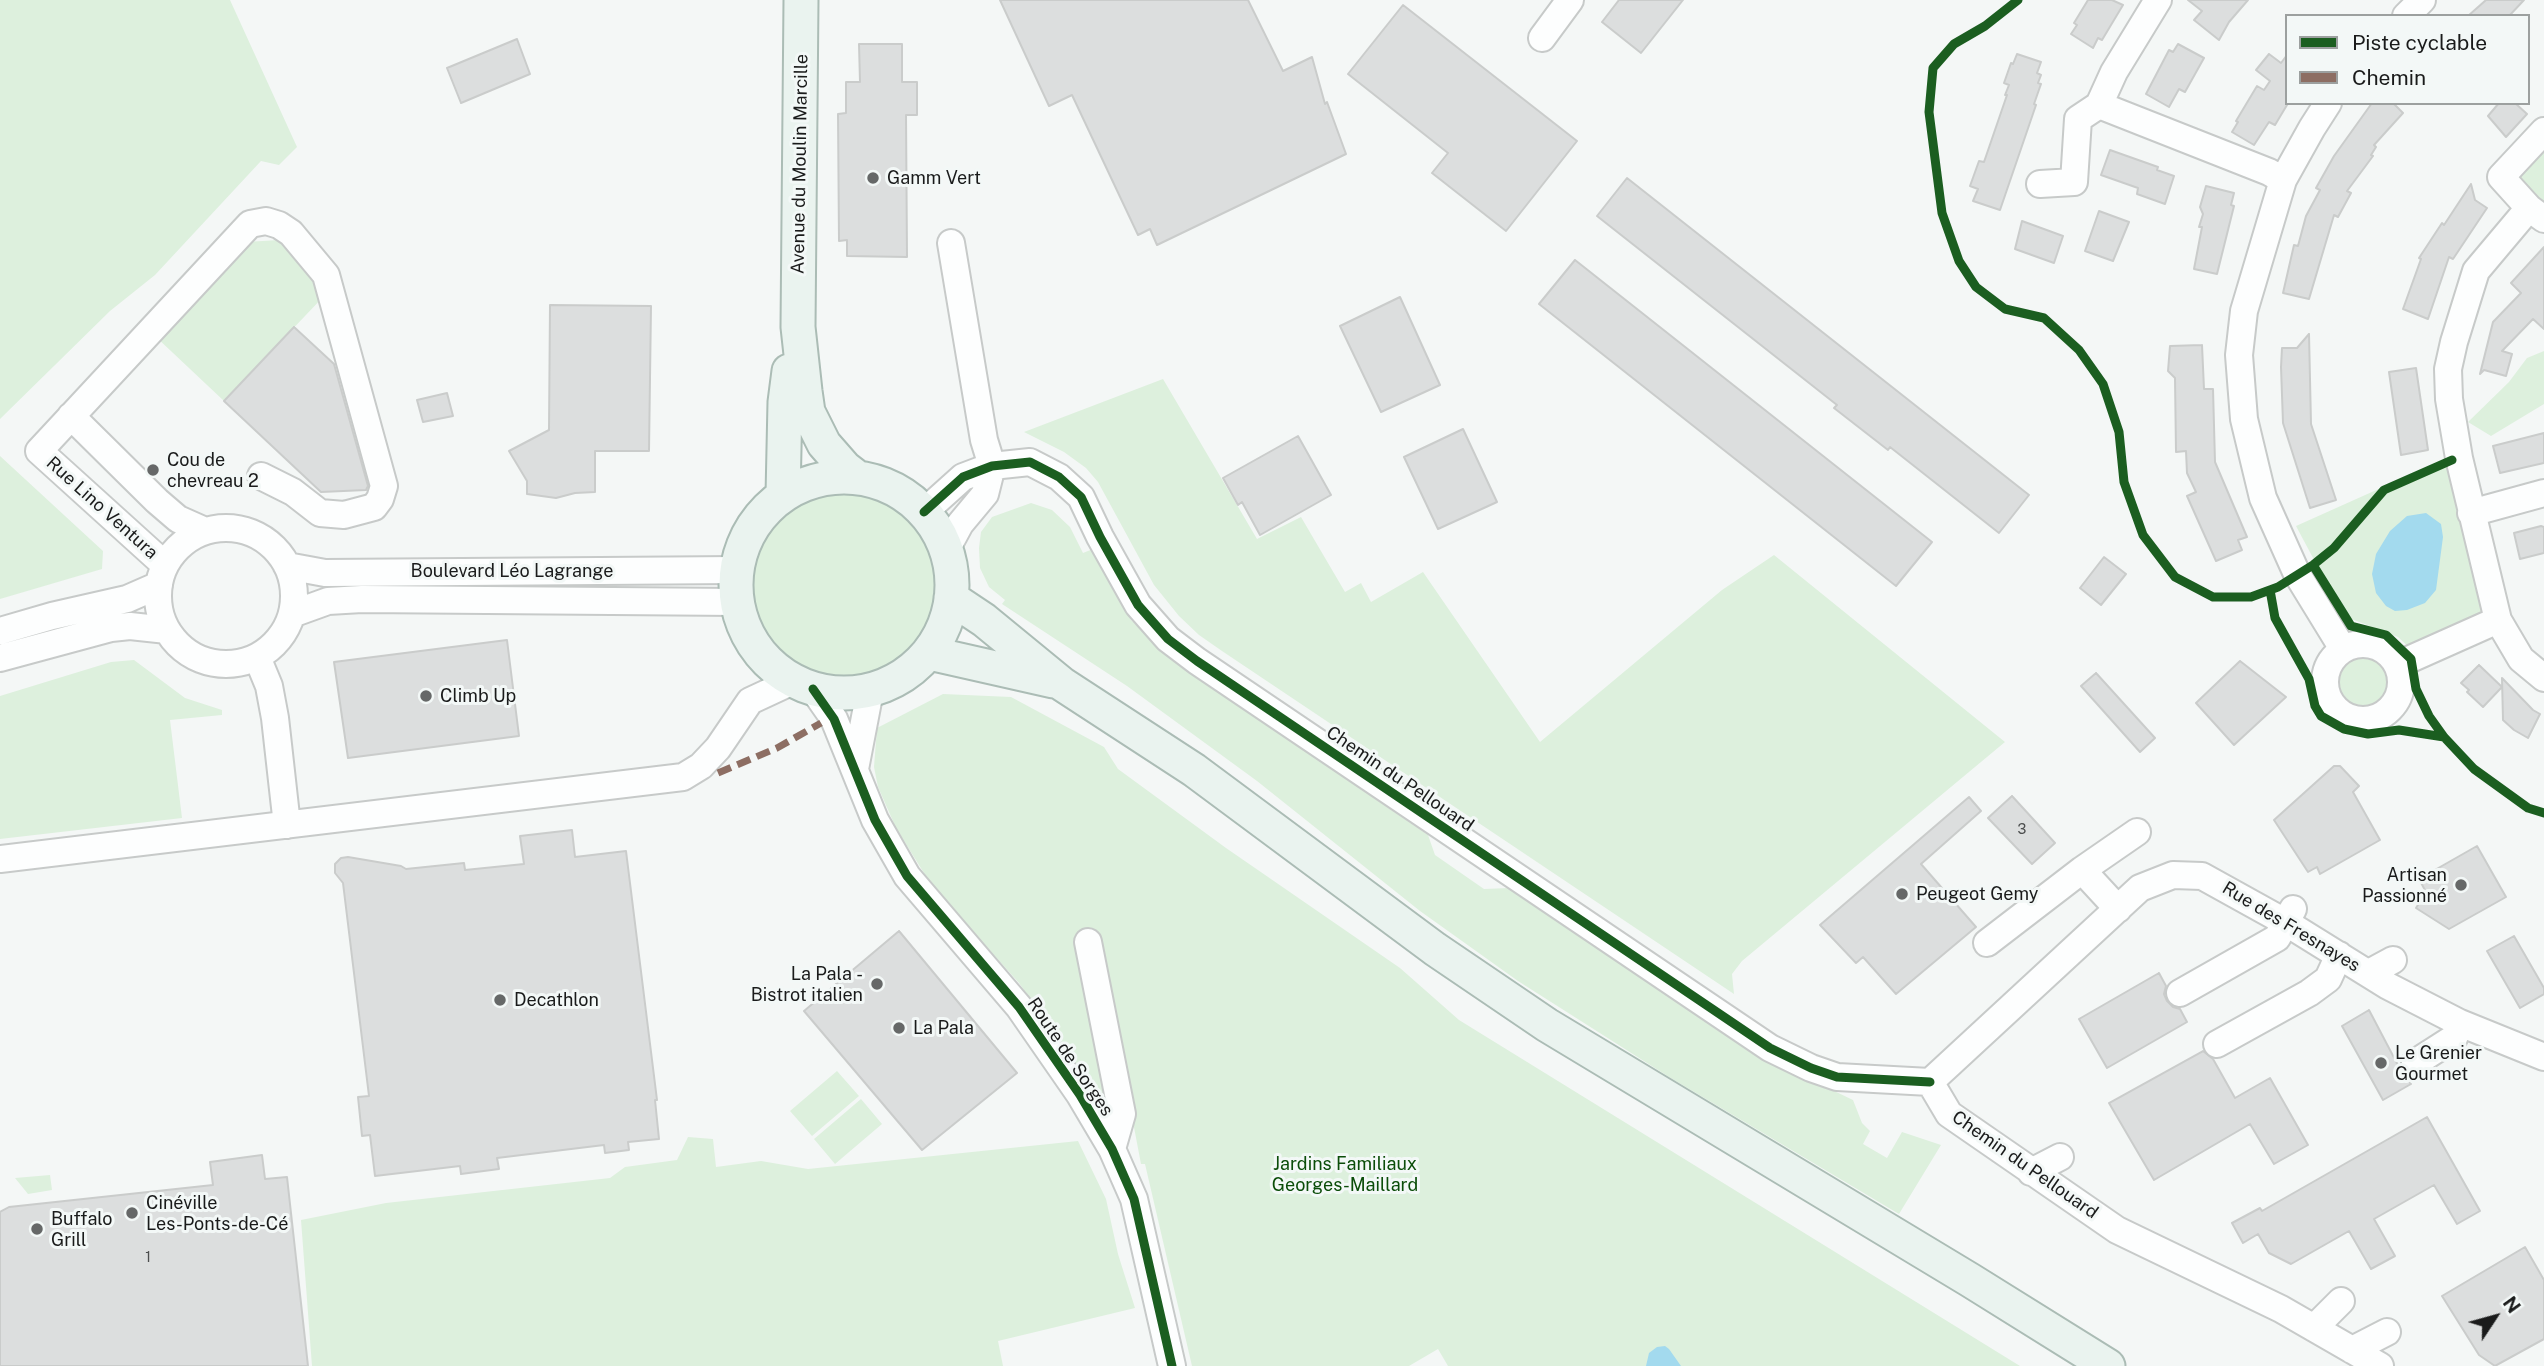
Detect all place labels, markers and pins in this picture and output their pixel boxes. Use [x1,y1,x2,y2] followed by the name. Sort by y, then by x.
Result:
[887,167,981,189] place label: Gamm Vert
[865,170,881,186] marker: Gamm Vert
[167,449,259,491] place label: Cou de chevreau 2
[145,462,161,478] marker: Cou de chevreau 2
[440,685,516,707] place label: Climb Up
[418,688,434,704] marker: Climb Up
[2362,864,2447,906] place label: Artisan Passionné
[2453,877,2469,893] marker: Artisan Passionné
[1916,883,2038,905] place label: Peugeot Gemy
[1894,886,1910,902] marker: Peugeot Gemy
[751,963,863,1006] place label: La Pala - Bistrot italien
[869,976,885,992] marker: La Pala - Bistrot italien
[514,989,599,1011] place label: Decathlon
[492,992,508,1008] marker: Decathlon
[913,1017,974,1039] place label: La Pala
[891,1020,907,1036] marker: La Pala
[2395,1042,2482,1084] place label: Le Grenier Gourmet
[2373,1055,2389,1071] marker: Le Grenier Gourmet
[146,1192,288,1234] place label: Cinéville Les-Ponts-de-Cé
[124,1205,140,1221] marker: Cinéville Les-Ponts-de-Cé
[51,1208,113,1250] place label: Buffalo Grill
[29,1221,45,1237] marker: Buffalo Grill

